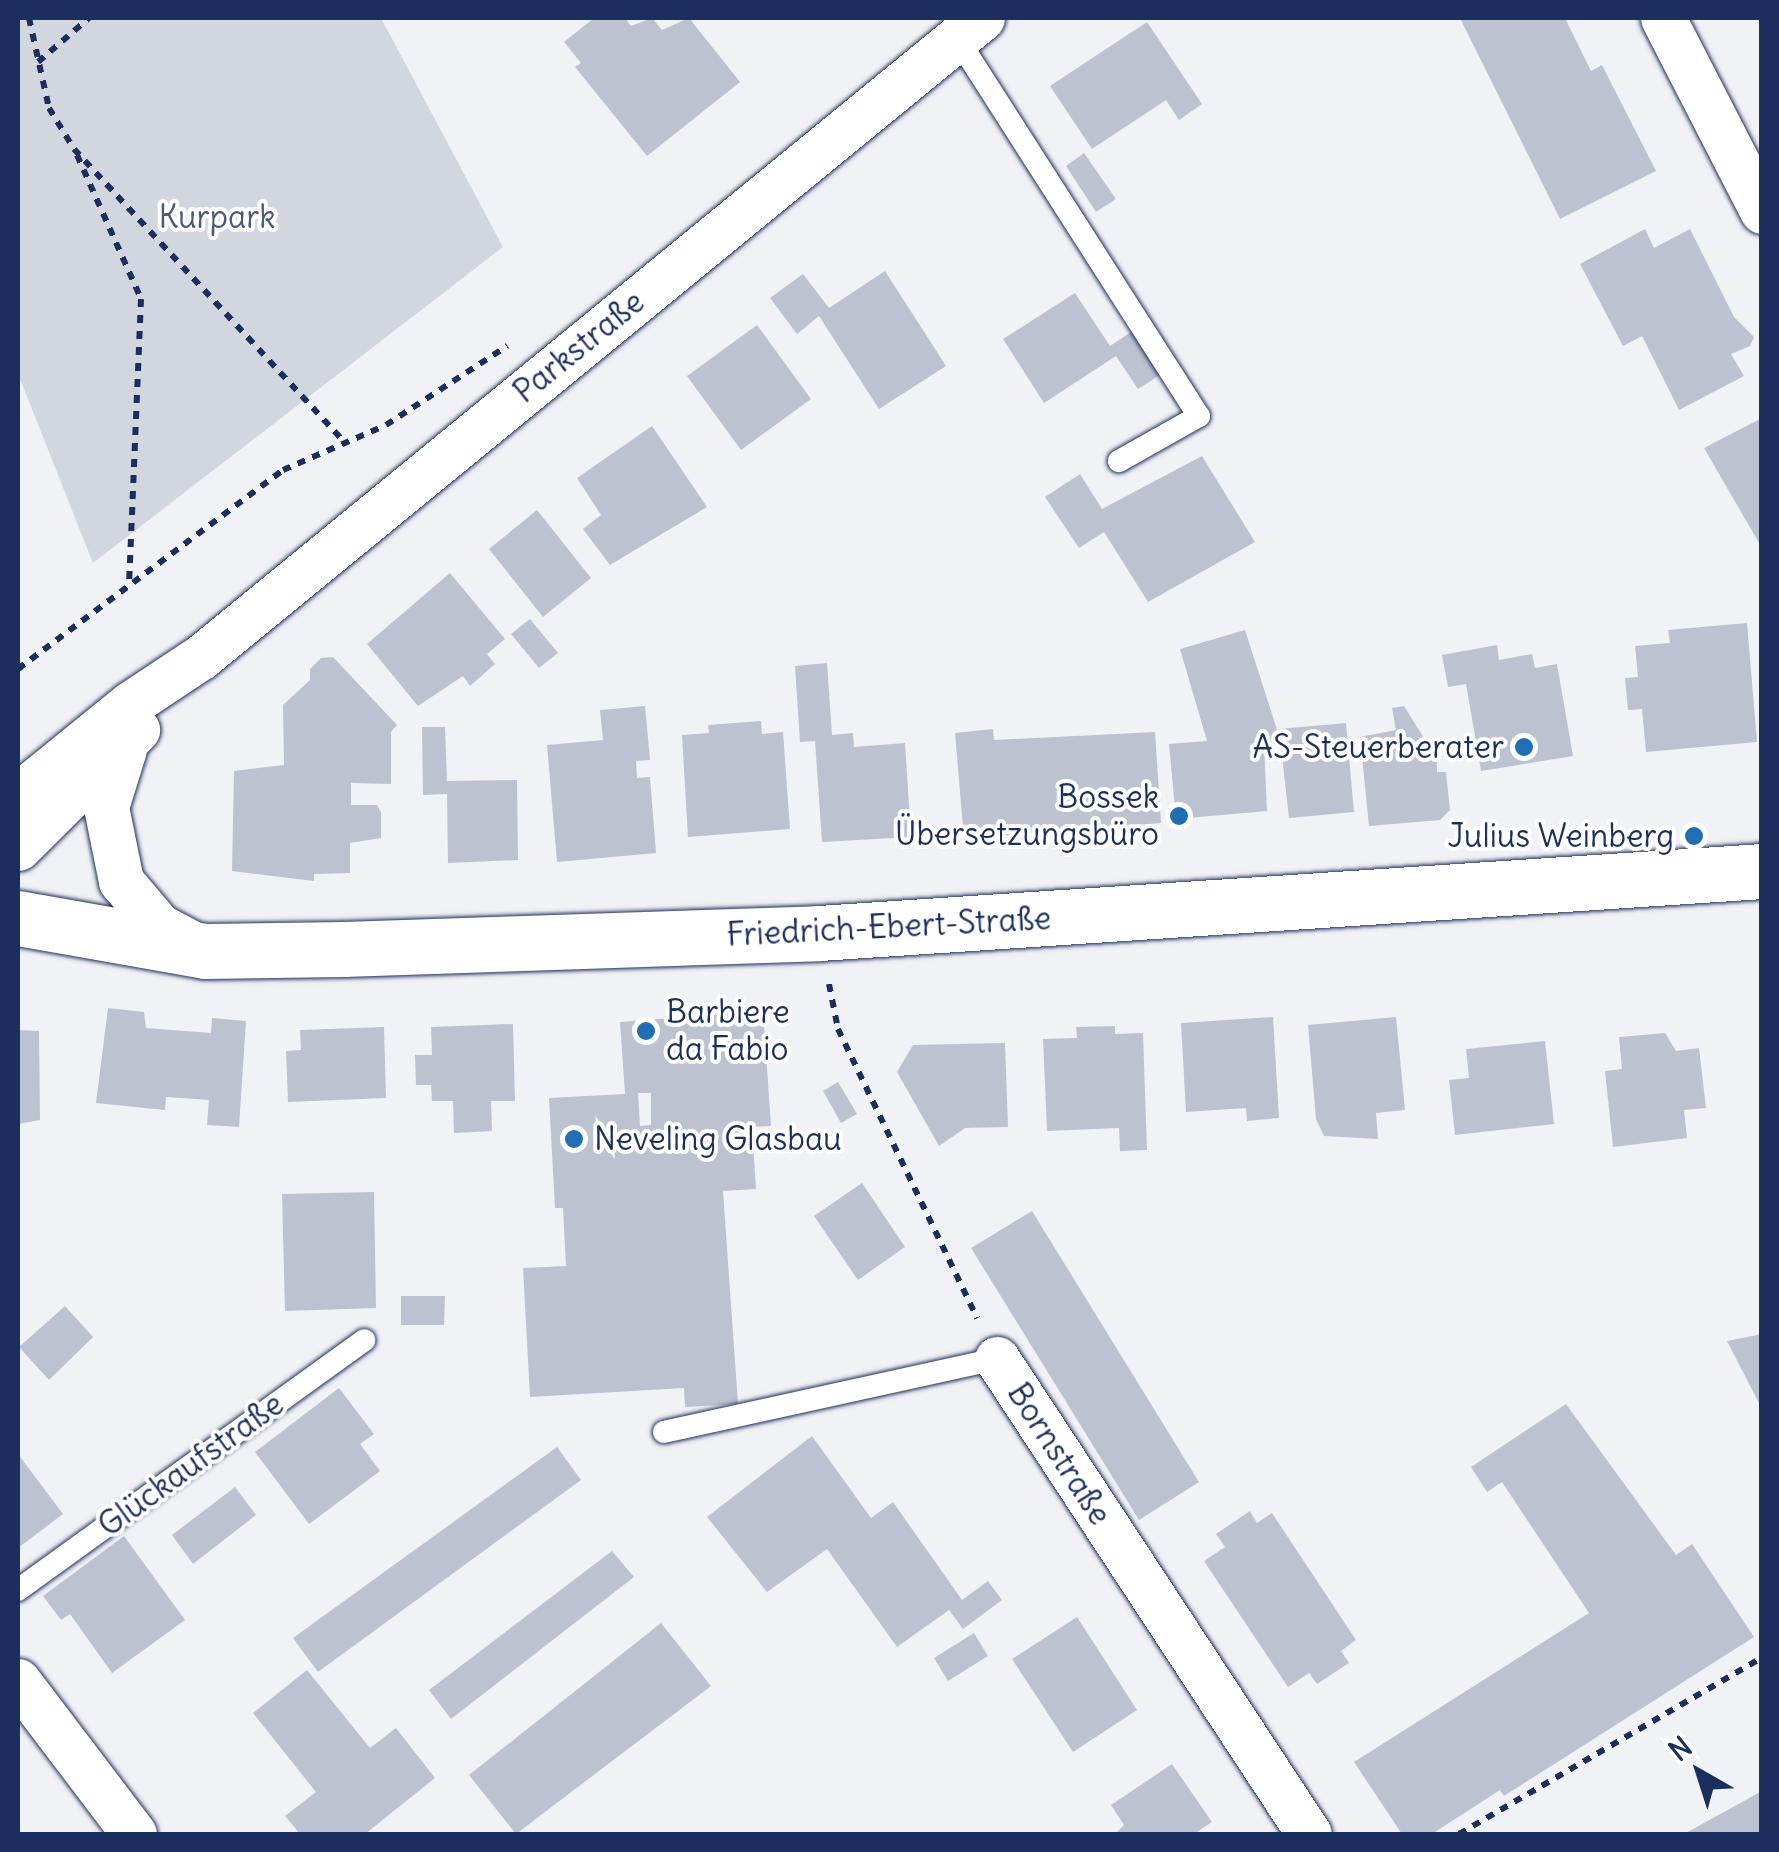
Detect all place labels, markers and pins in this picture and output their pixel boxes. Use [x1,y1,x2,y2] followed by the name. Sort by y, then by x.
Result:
[1252,728,1504,766] place label: AS-Steuerberater
[1513,736,1535,758] marker: AS-Steuerberater
[895,779,1159,854] place label: Bossek Übersetzungsbüro
[1168,805,1190,827] marker: Bossek Übersetzungsbüro
[1448,817,1674,855] place label: Julius Weinberg
[1683,825,1705,847] marker: Julius Weinberg
[666,994,790,1069] place label: Barbiere da Fabio
[635,1020,657,1042] marker: Barbiere da Fabio
[594,1120,842,1158] place label: Neveling Glasbau
[563,1128,585,1150] marker: Neveling Glasbau

